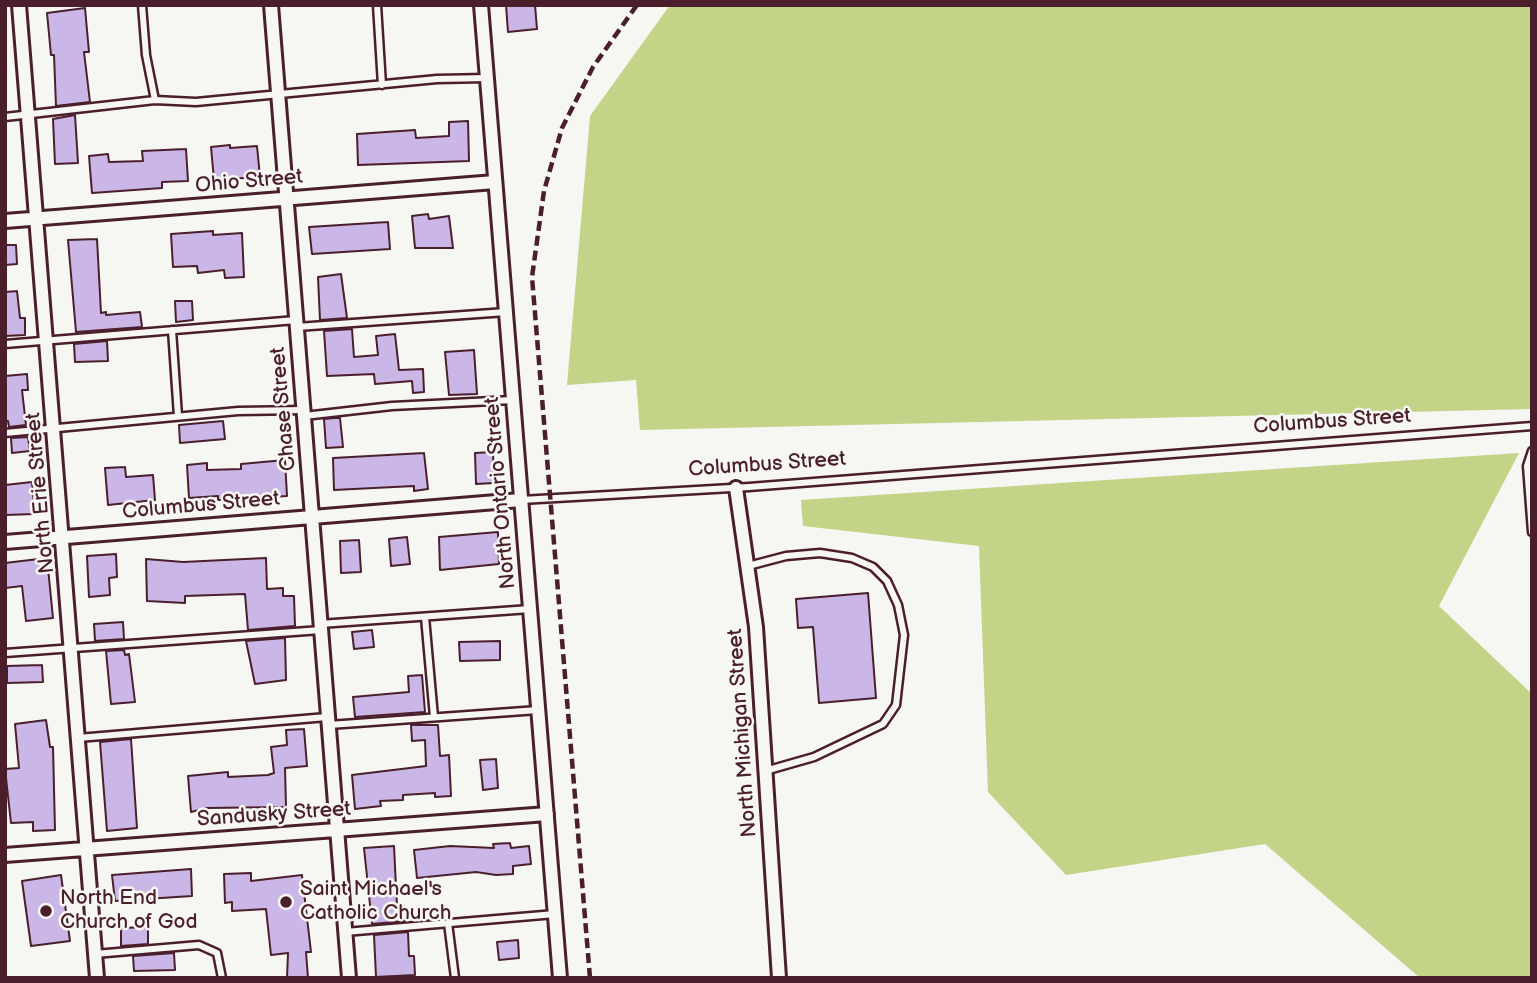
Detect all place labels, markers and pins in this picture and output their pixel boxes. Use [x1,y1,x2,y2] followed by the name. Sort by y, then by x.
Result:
[300,877,451,927] place label: Saint Michael's Catholic Church
[60,886,197,936] place label: North End Church of God
[278,894,294,910] marker: Saint Michael's Catholic Church
[38,903,54,919] marker: North End Church of God

